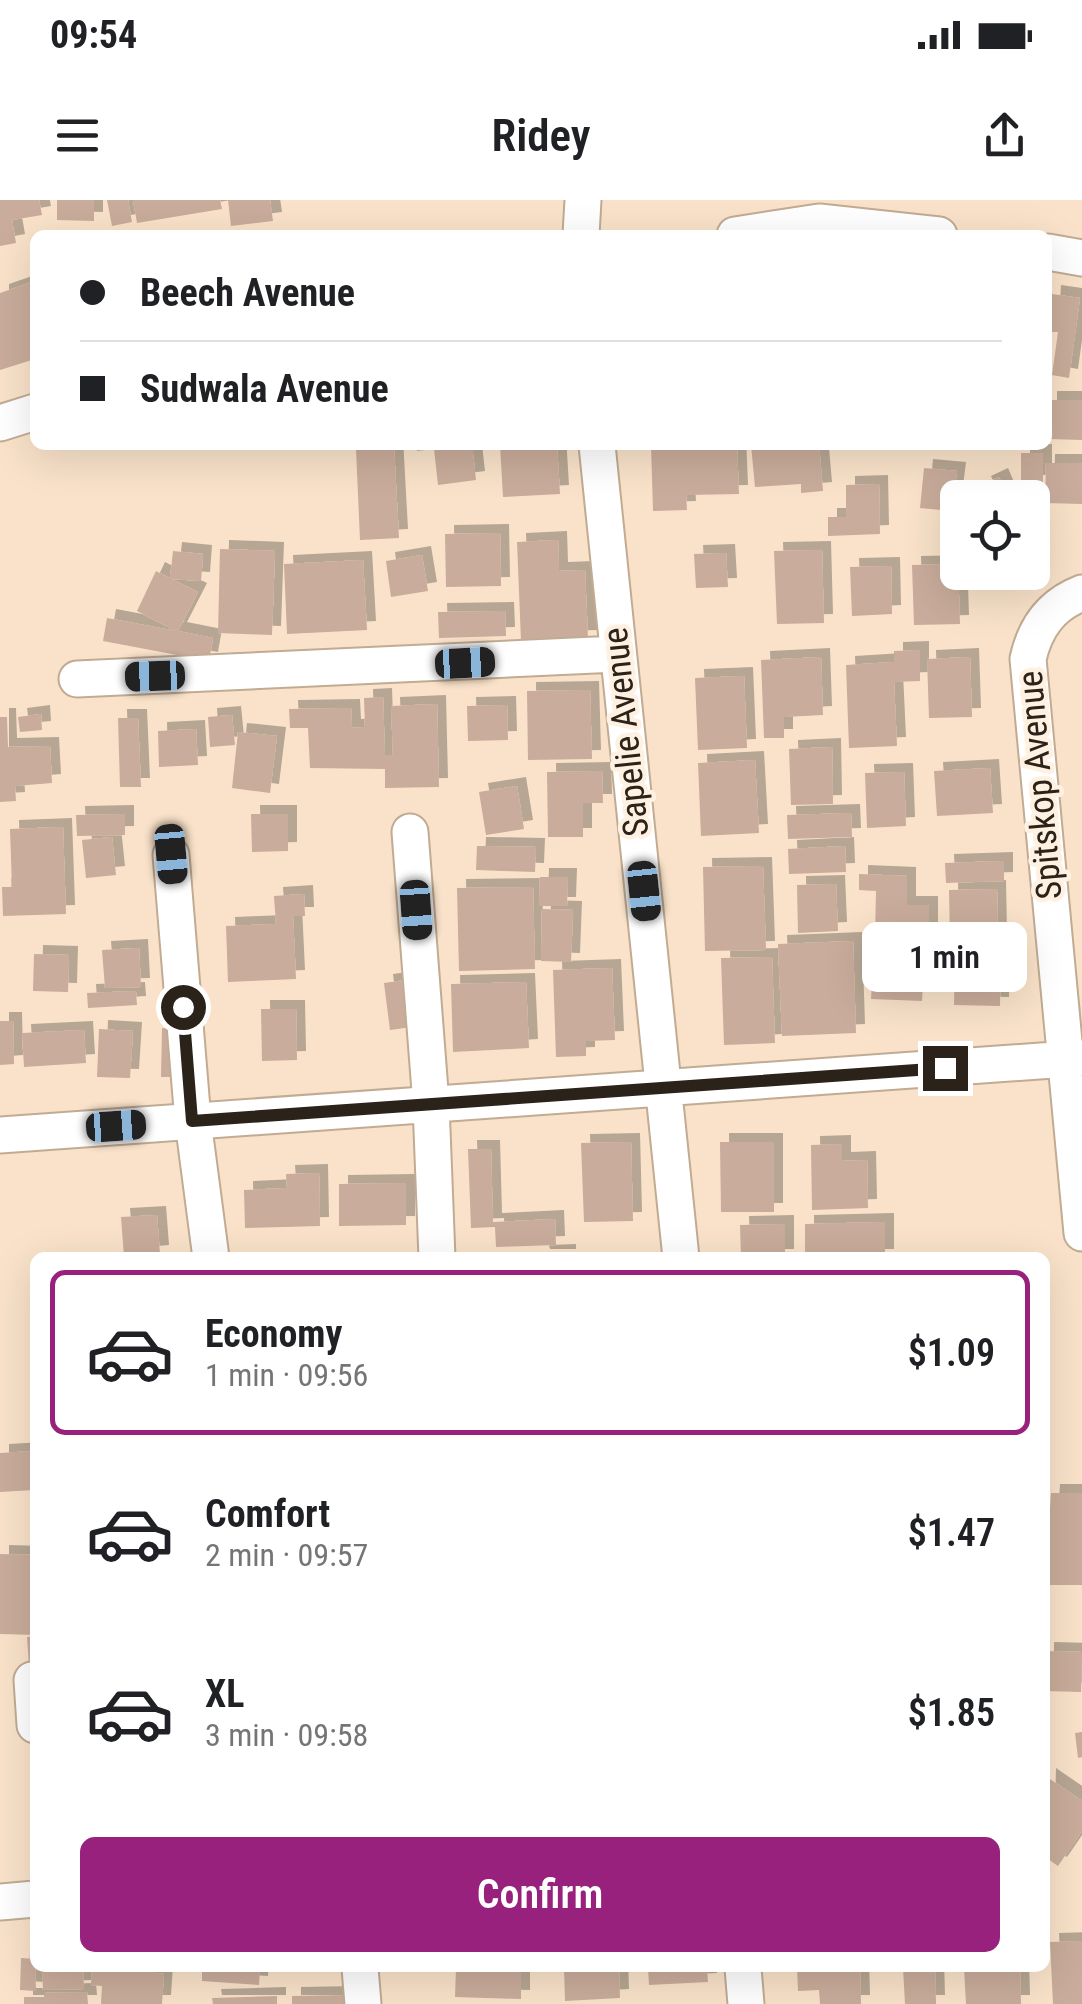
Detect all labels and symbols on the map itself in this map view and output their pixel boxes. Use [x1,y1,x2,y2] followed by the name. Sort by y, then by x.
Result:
[595,626,657,838] street label: Sapelie Avenue
[434,646,496,680] car
[124,660,186,692] car
[1010,669,1070,901] street label: Spitskop Avenue
[153,823,189,885] car
[626,860,662,922] car
[399,879,433,941] car
[862,923,1028,993] callout: 1 min
[161,985,206,1030] route start
[923,1046,968,1091] route end
[85,1109,147,1143] car

